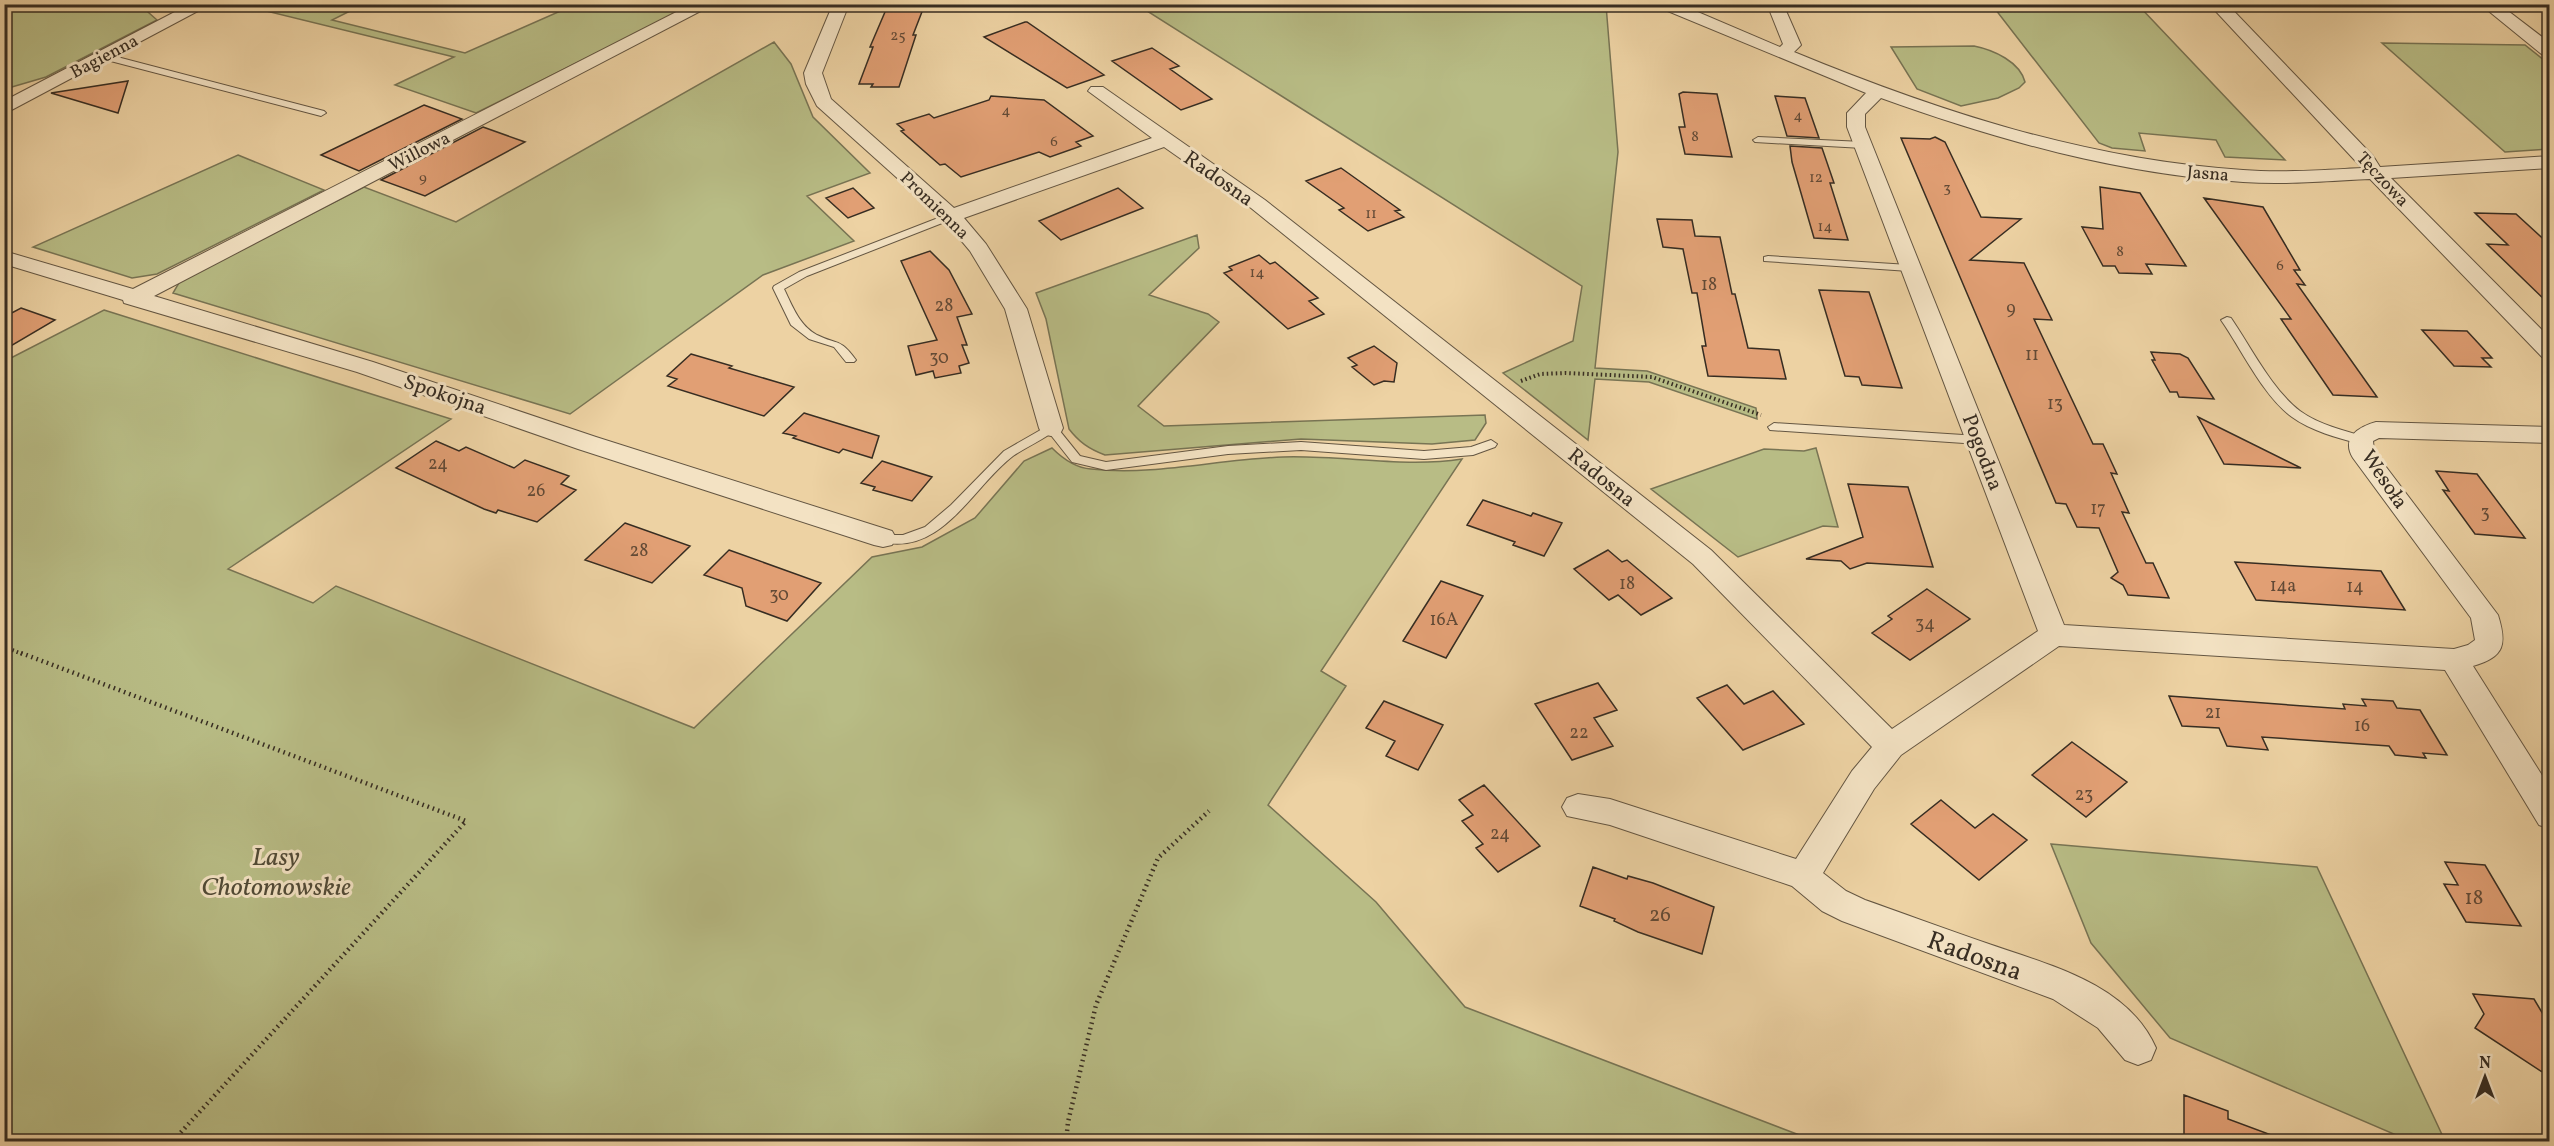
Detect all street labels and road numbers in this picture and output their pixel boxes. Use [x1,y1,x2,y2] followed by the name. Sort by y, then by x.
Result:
[66,29,143,86] street label: Bagienna
[385,126,455,178] street label: Willowa
[1177,144,1259,214] street label: Radosna
[2350,147,2414,213] street label: Tęczowa
[2186,160,2230,189] street label: Jasna
[894,167,974,246] street label: Promienna
[399,368,490,423] street label: Spokojna
[1954,410,2009,495] street label: Pogodna
[1561,442,1641,515] street label: Radosna
[2353,444,2414,515] street label: Wesoła
[1922,923,2027,991] street label: Radosna

